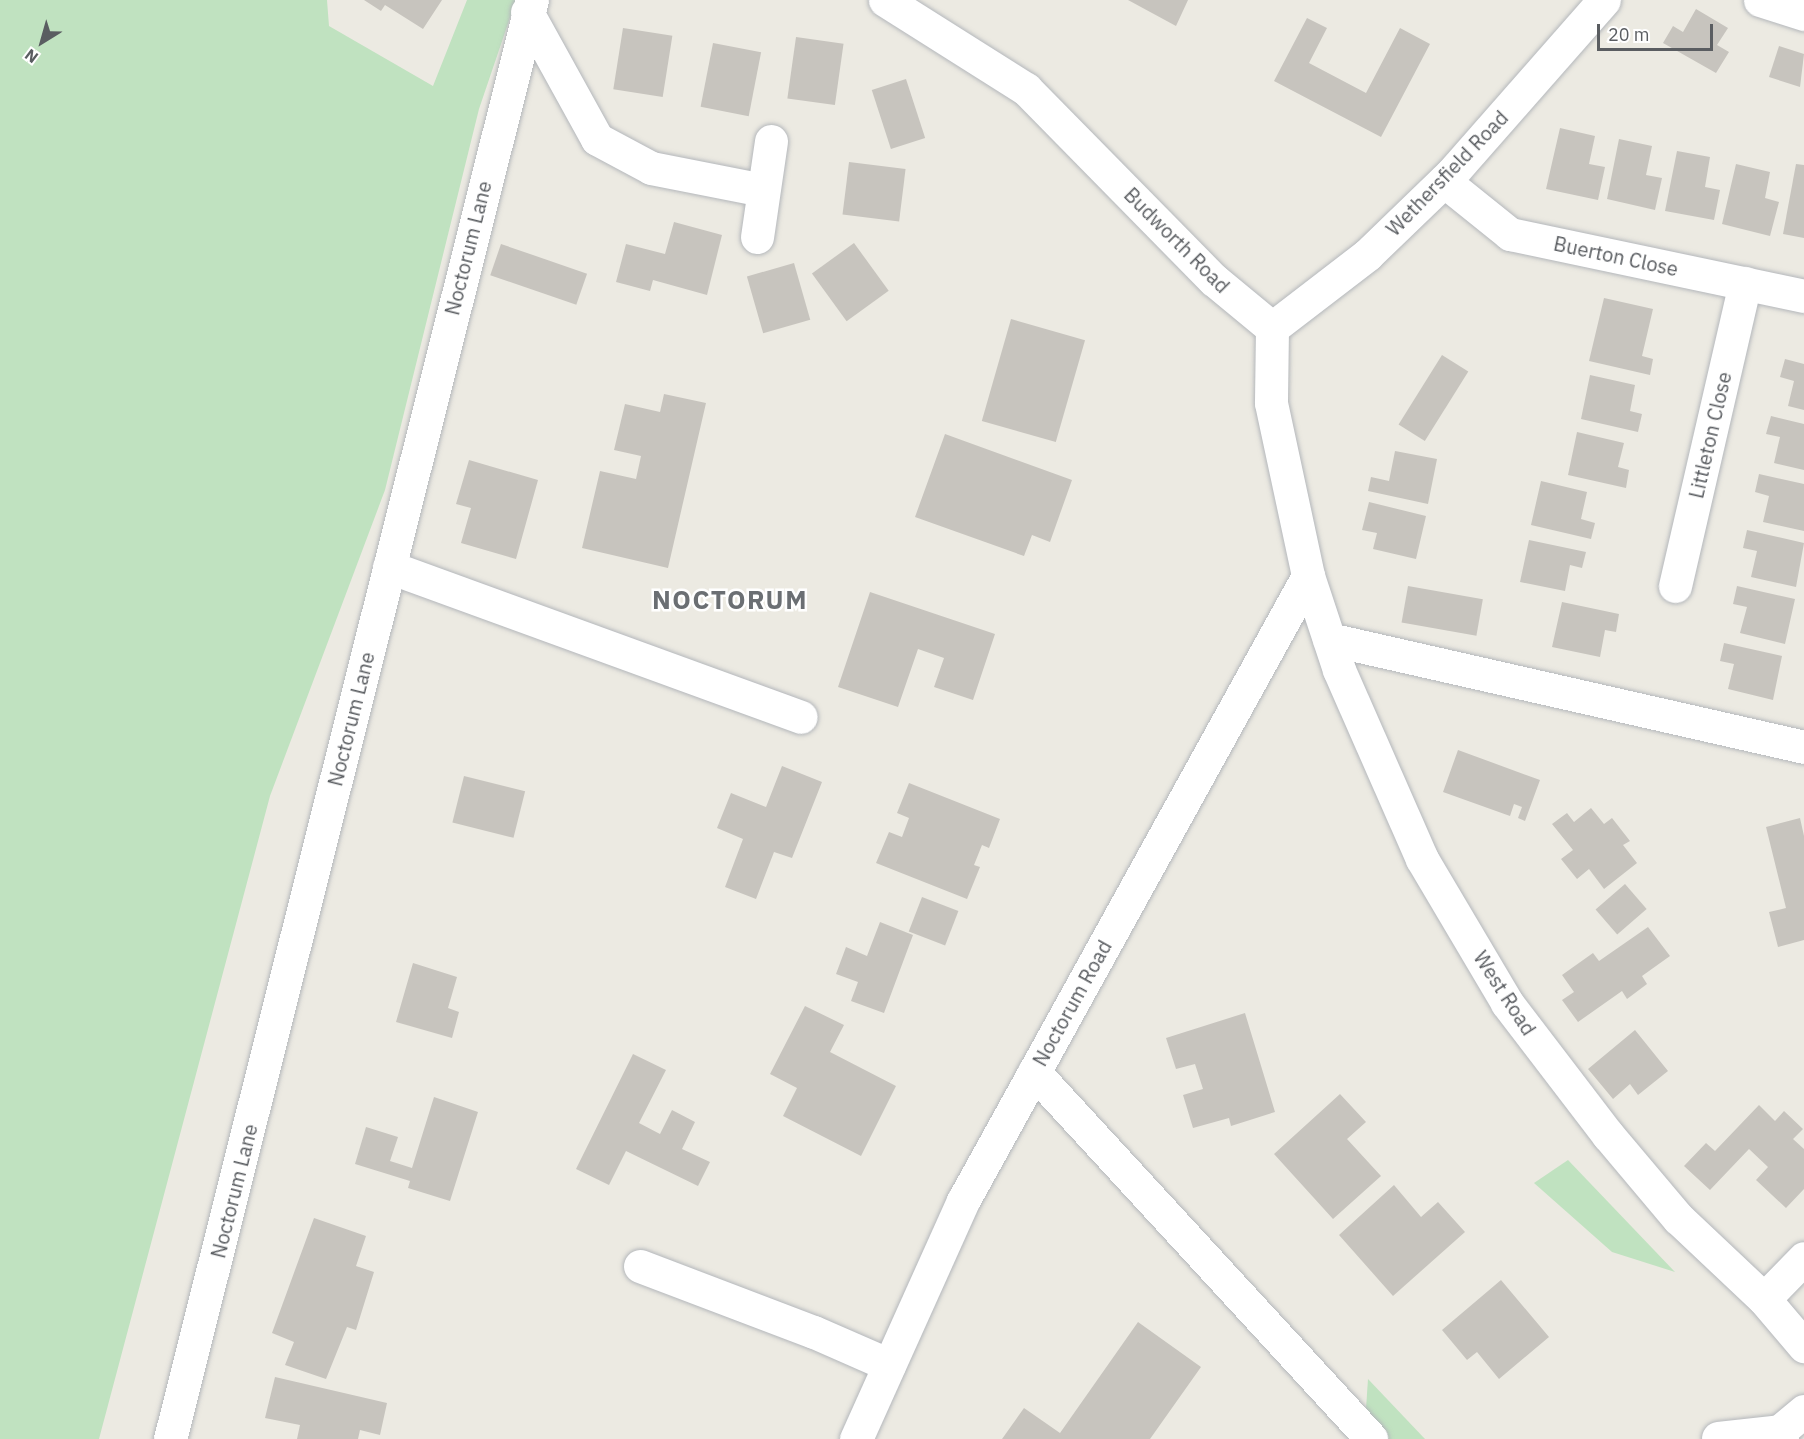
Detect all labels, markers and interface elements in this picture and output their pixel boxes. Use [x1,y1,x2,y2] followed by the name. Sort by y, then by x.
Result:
[12,12,72,72] north arrow
[1600,12,1716,50] scale bar
[1608,23,1650,46] text: 20 m
[21,45,42,68] text: N
[1381,105,1513,241] street label: Wethersfield Road
[440,178,496,318] street label: Noctorum Lane
[1119,182,1235,298] street label: Budworth Road
[1551,231,1681,281] street label: Buerton Close
[1684,369,1736,501] street label: Littleton Close
[652,584,808,616] district label: NOCTORUM
[323,649,379,789] street label: Noctorum Lane
[1027,936,1117,1070] street label: Noctorum Road
[1469,946,1541,1040] street label: West Road
[206,1121,262,1261] street label: Noctorum Lane

